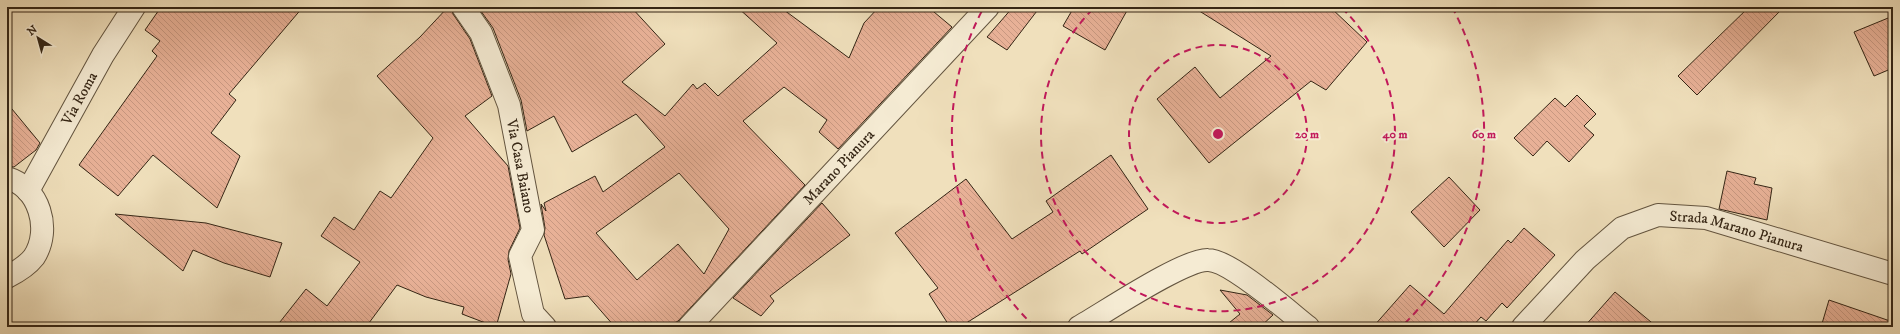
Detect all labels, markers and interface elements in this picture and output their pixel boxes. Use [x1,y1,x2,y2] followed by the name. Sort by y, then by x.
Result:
[18,18,58,58] north arrow
[25,23,40,39] text: N
[57,68,102,129] street label: Via Roma
[502,117,539,215] street label: Via Casa Baiano
[799,125,879,209] street label: Marano Pianura
[1211,127,1225,141] centre of rings
[1295,127,1319,142] text: 20 m
[1382,127,1407,142] text: 40 m
[1472,127,1496,142] text: 60 m
[1669,207,1806,257] street label: Strada Marano Pianura

